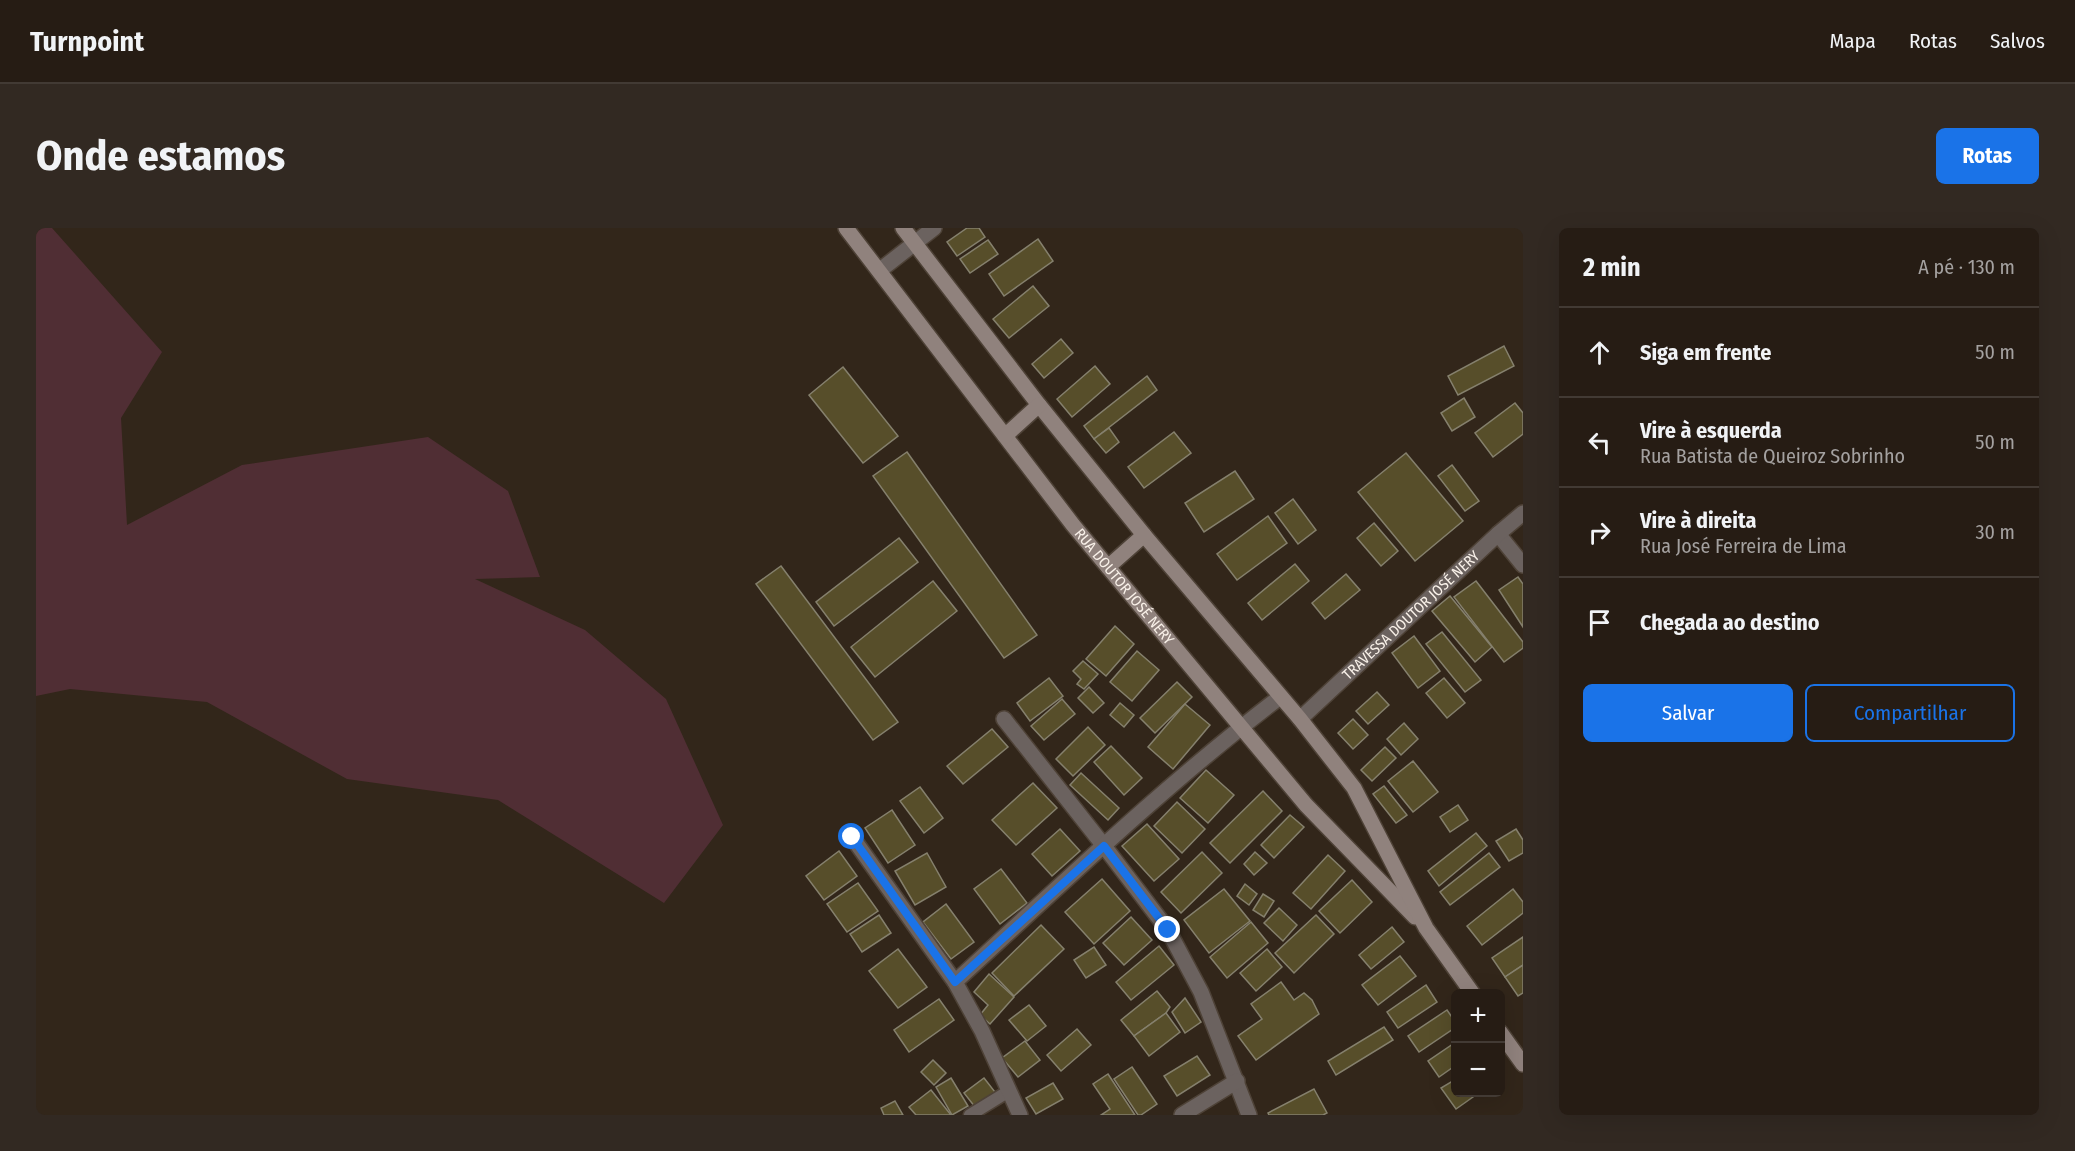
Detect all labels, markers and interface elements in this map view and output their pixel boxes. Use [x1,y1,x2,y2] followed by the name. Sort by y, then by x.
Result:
[30,25,144,58] text: Turnpoint
[1829,28,1876,54] text: Mapa
[1909,28,1957,54] text: Rotas
[1990,28,2045,54] text: Salvos
[1936,128,2039,184] button: Rotas
[36,131,285,181] text: Onde estamos
[1583,252,1641,283] text: 2 min
[1918,255,2015,279] text: A pé · 130 m
[1583,336,1616,369] icon: ahead
[1640,339,1771,366] text: Siga em frente
[1975,340,2015,364] text: 50 m
[1640,417,1782,444] text: Vire à esquerda
[1583,426,1616,459] icon: left
[1975,430,2015,454] text: 50 m
[1640,444,1905,468] text: Rua Batista de Queiroz Sobrinho
[1640,507,1756,534] text: Vire à direita
[1583,516,1616,549] icon: right
[1975,520,2015,544] text: 30 m
[1071,525,1178,649] street label: RUA DOUTOR JOSÉ NERY
[1640,534,1846,558] text: Rua José Ferreira de Lima
[1339,547,1484,684] street label: TRAVESSA DOUTOR JOSÉ NERY
[1583,606,1616,639] icon: arrive
[1640,609,1820,636] text: Chegada ao destino
[1583,684,1793,742] button: Salvar
[1805,684,2015,742] button: Compartilhar
[838,823,864,849] route start
[1154,916,1180,942] route end
[1451,989,1505,1097] map controls
[1451,989,1505,1043] button: +
[1451,1043,1505,1097] button: −

